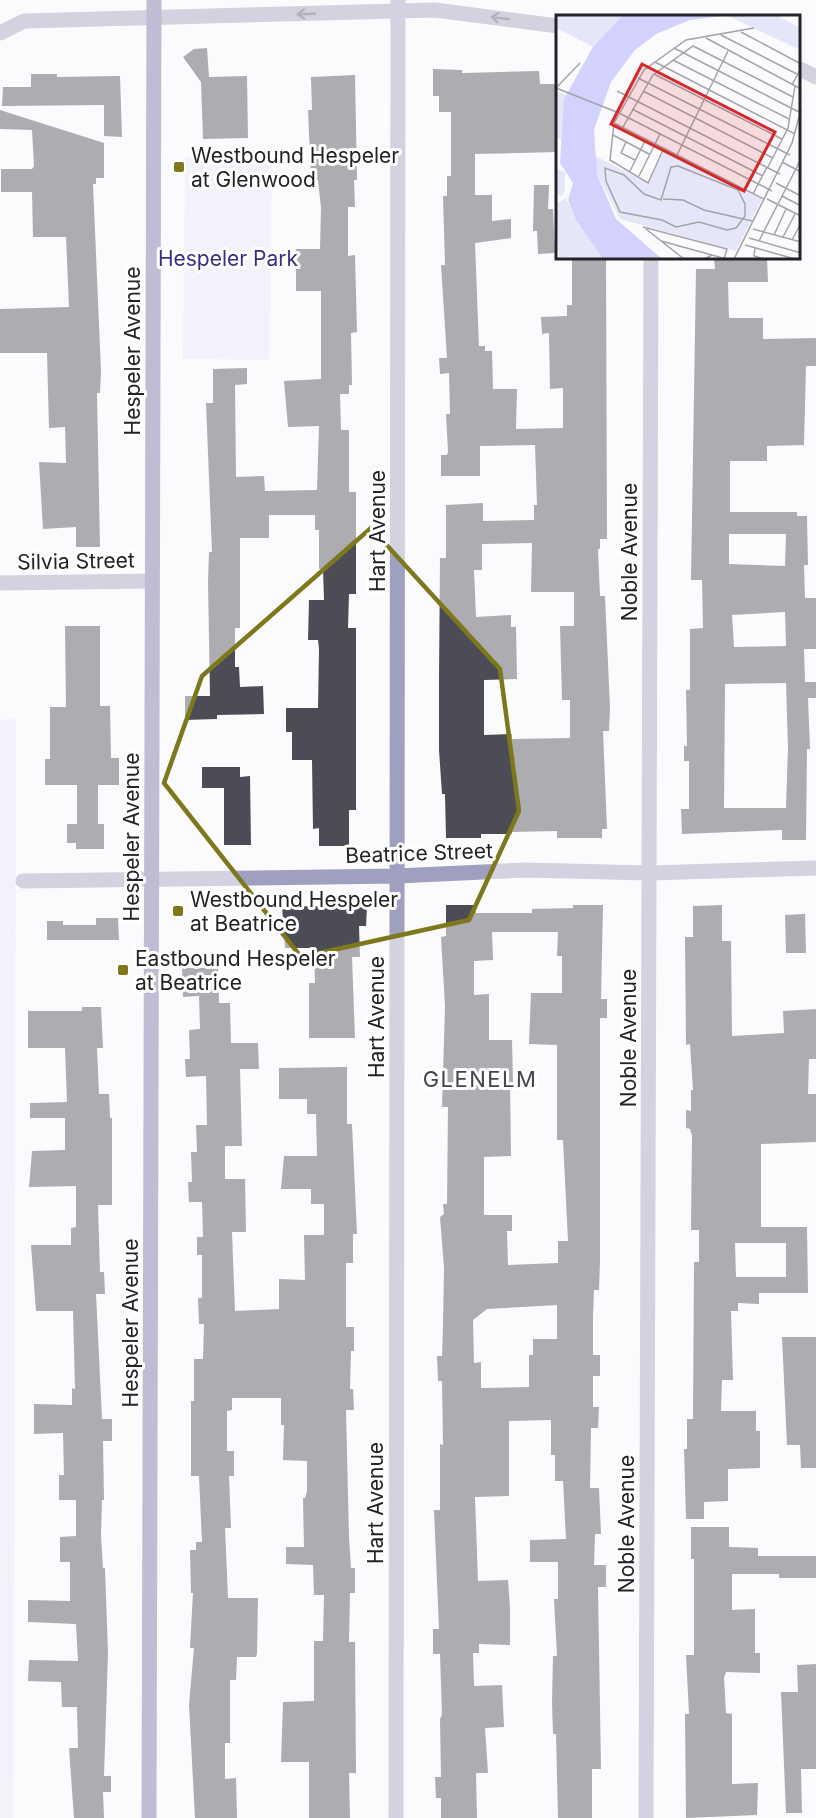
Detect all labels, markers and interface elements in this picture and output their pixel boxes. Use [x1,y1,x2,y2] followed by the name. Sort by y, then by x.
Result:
[296,9,316,20] one-way arrow
[491,13,510,24] one-way arrow
[556,15,801,260] inset map
[191,143,399,192] place label: Westbound Hespeler at Glenwood
[172,160,186,174] marker: Westbound Hespeler at Glenwood
[158,246,299,271] park label: Hespeler Park
[120,267,145,435] street label: Hespeler Avenue
[365,470,390,592] street label: Hart Avenue
[617,483,642,621] street label: Noble Avenue
[17,547,135,575] street label: Silvia Street
[119,753,144,921] street label: Hespeler Avenue
[345,838,493,868] street label: Beatrice Street
[190,887,398,936] place label: Westbound Hespeler at Beatrice
[171,904,185,918] marker: Westbound Hespeler at Beatrice
[135,946,336,995] place label: Eastbound Hespeler at Beatrice
[364,956,389,1078] street label: Hart Avenue
[116,963,130,977] marker: Eastbound Hespeler at Beatrice
[616,969,641,1107] street label: Noble Avenue
[423,1066,537,1092] district label: GLENELM
[118,1239,143,1407] street label: Hespeler Avenue
[363,1442,388,1564] street label: Hart Avenue
[614,1455,639,1593] street label: Noble Avenue

